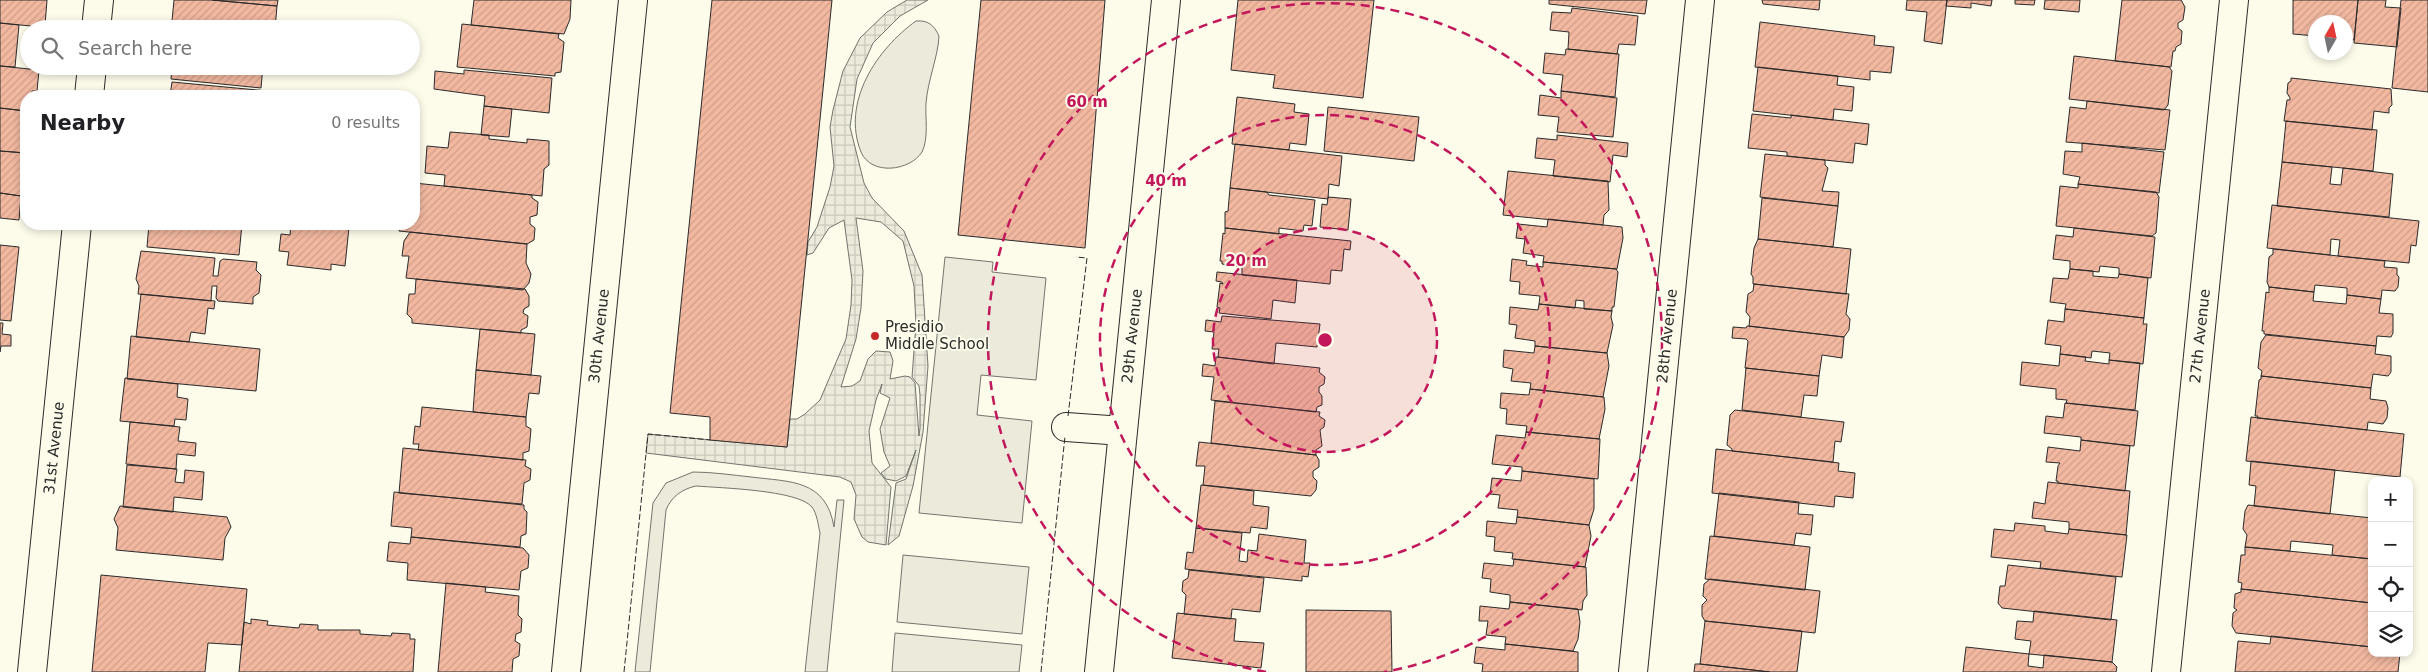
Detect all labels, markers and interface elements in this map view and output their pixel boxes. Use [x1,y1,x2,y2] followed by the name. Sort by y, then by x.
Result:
[2308,15,2353,60] north arrow
[20,20,420,75] search box
[38,34,66,62] icon: search
[78,37,192,59] text: Search here
[1066,93,1108,111] text: 60 m
[40,111,125,135] text: Nearby
[331,113,400,132] text: 0 results
[1145,172,1187,190] text: 40 m
[1225,252,1267,270] text: 20 m
[585,288,613,384] street label: 30th Avenue
[1118,288,1146,384] street label: 29th Avenue
[1653,288,1681,384] street label: 28th Avenue
[2186,288,2214,384] street label: 27th Avenue
[885,318,989,353] place label: Presidio Middle School
[869,330,881,342] marker: Presidio Middle School
[1316,331,1334,349] centre of rings
[40,401,68,495] street label: 31st Avenue
[2368,477,2413,657] map controls
[2368,477,2413,522] button: +
[2368,522,2413,567] button: −
[2368,567,2413,612] button: locate
[2368,612,2413,657] button: layers

